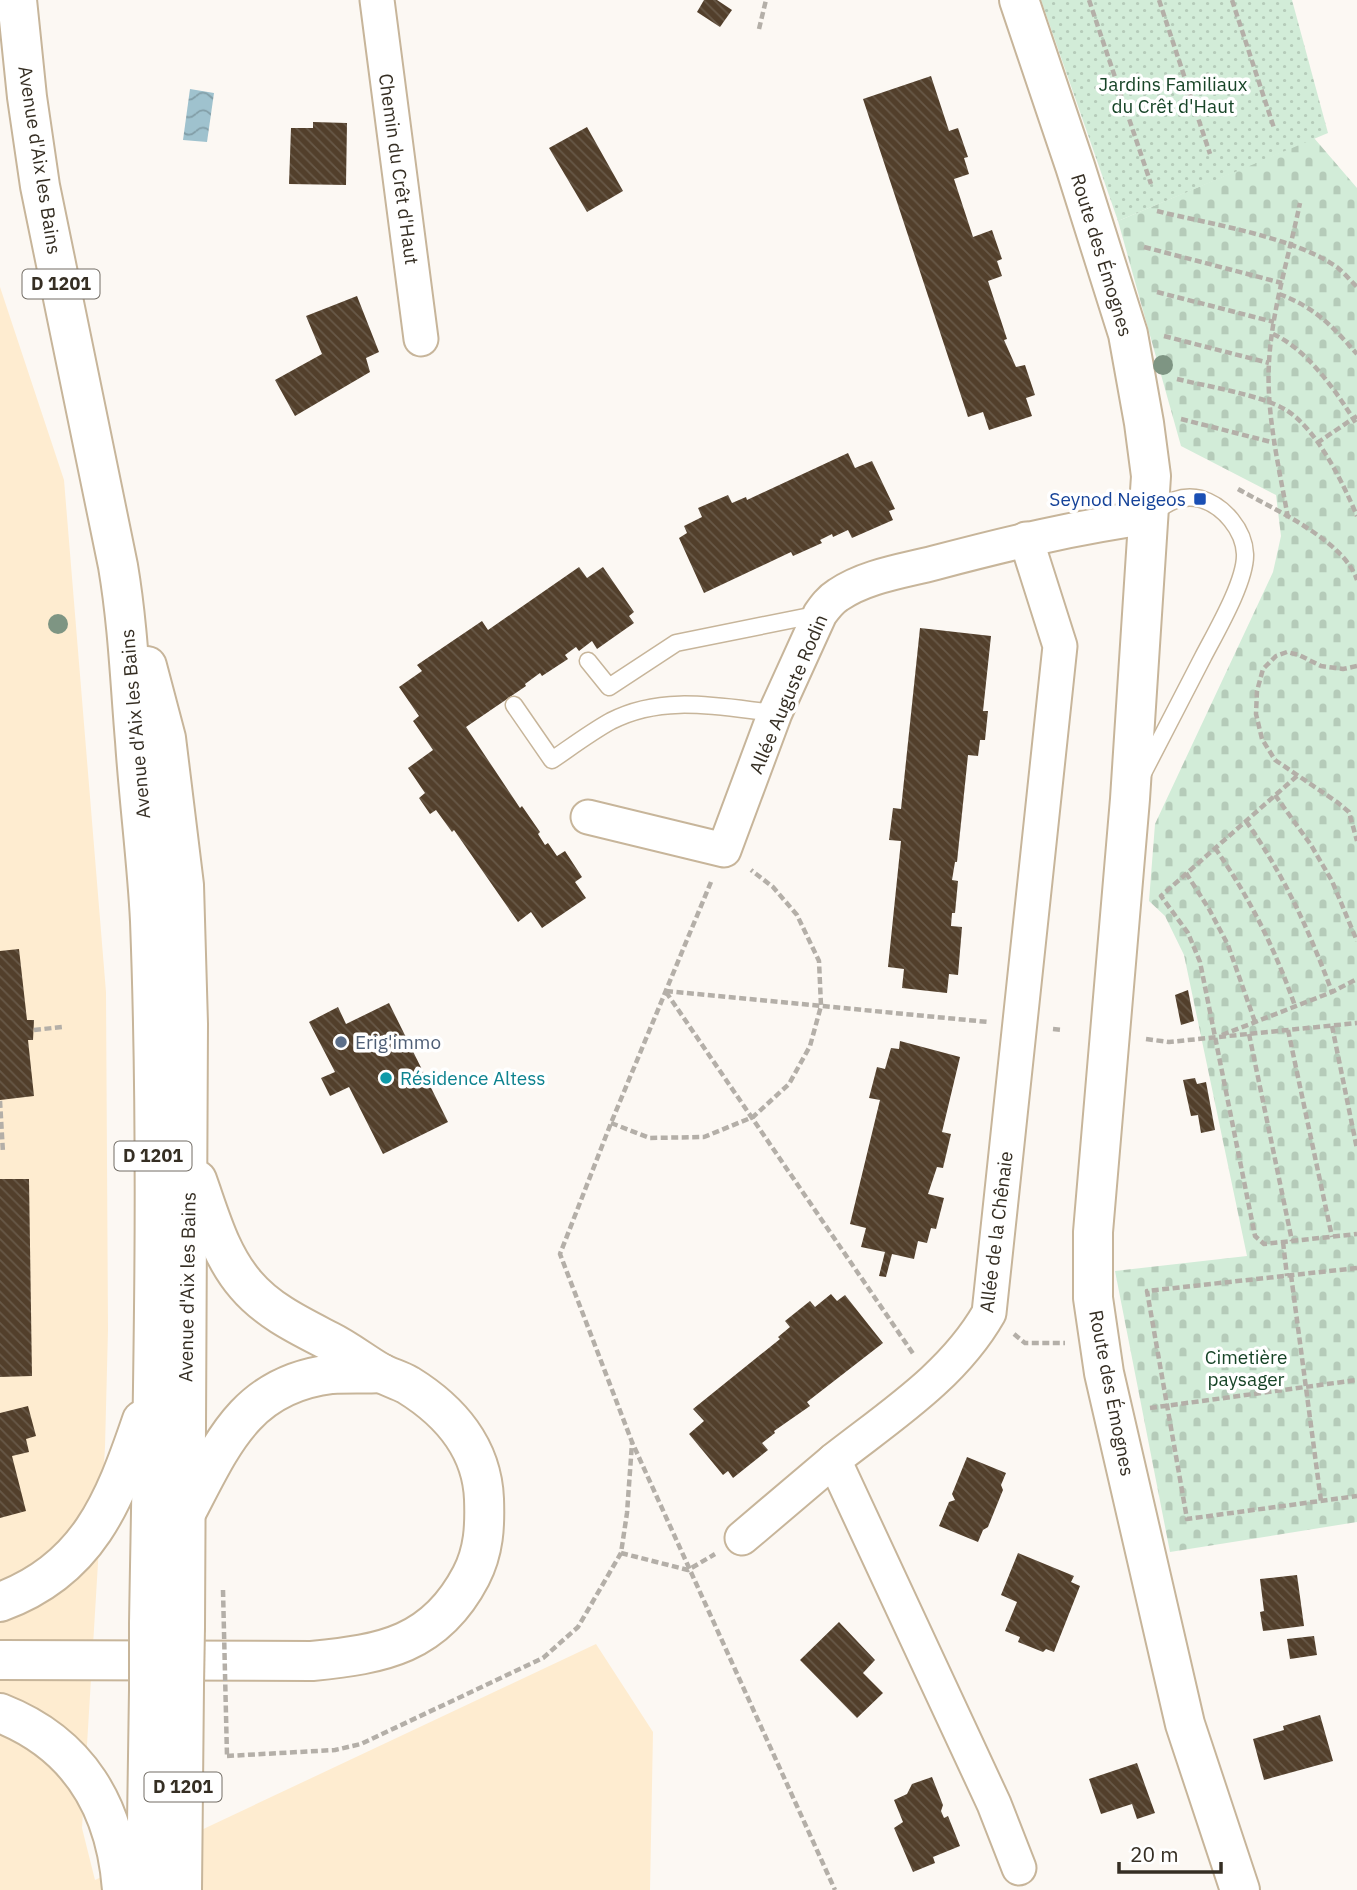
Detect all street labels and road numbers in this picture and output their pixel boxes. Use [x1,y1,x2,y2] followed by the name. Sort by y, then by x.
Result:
[13,64,67,256] street label: Avenue d'Aix les Bains
[374,72,424,266] street label: Chemin du Crêt d'Haut
[1066,171,1138,339] street label: Route des Émognes
[22,270,100,298] road number: D 1201
[744,611,832,777] street label: Allée Auguste Rodin
[115,628,155,820] street label: Avenue d'Aix les Bains
[114,1142,192,1170] road number: D 1201
[974,1150,1018,1314] street label: Allée de la Chênaie
[173,1192,201,1382] street label: Avenue d'Aix les Bains
[1084,1308,1140,1478] street label: Route des Émognes
[144,1772,222,1801] road number: D 1201

